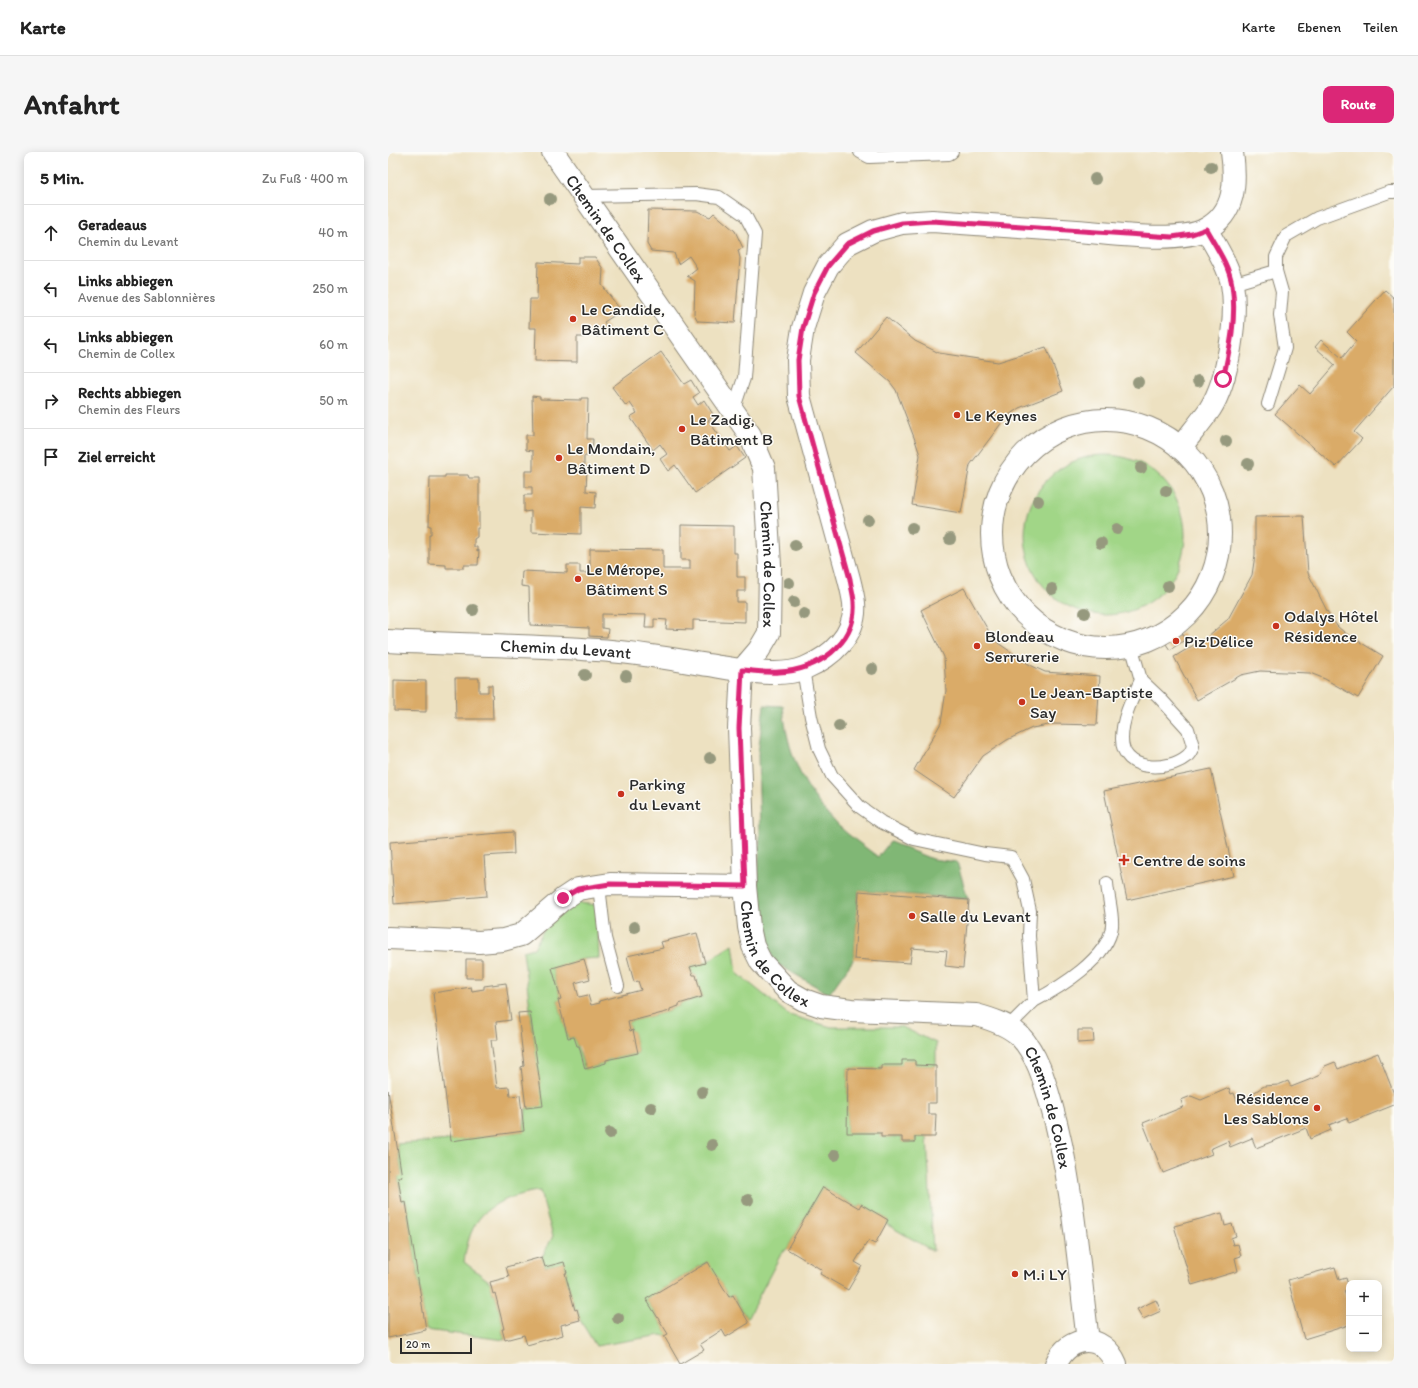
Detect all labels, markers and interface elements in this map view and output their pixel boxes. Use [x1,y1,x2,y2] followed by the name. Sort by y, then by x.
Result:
[20,16,66,39] text: Karte
[1242,19,1275,36] text: Karte
[1297,19,1341,36] text: Ebenen
[1363,19,1398,36] text: Teilen
[1323,86,1394,123] button: Route
[24,87,119,121] text: Anfahrt
[40,168,84,188] text: 5 Min.
[262,171,348,186] text: Zu Fuß · 400 m
[562,171,651,287] street label: Chemin de Collex
[78,216,147,234] text: Geradeaus
[40,222,62,244] icon: ahead
[318,225,348,240] text: 40 m
[78,234,178,249] text: Chemin du Levant
[78,272,173,290] text: Links abbiegen
[40,278,62,300] icon: left
[312,281,348,296] text: 250 m
[78,290,215,305] text: Avenue des Sablonnières
[581,299,665,339] place label: Le Candide, Bâtiment C
[568,314,578,324] marker: Le Candide, Bâtiment C
[78,328,173,346] text: Links abbiegen
[40,334,62,356] icon: left
[319,337,348,352] text: 60 m
[78,346,175,361] text: Chemin de Collex
[1214,370,1232,388] route start
[78,384,181,402] text: Rechts abbiegen
[40,390,62,412] icon: right
[319,393,348,408] text: 50 m
[78,402,180,417] text: Chemin des Fleurs
[965,405,1037,425] place label: Le Keynes
[690,409,773,449] place label: Le Zadig, Bâtiment B
[952,410,962,420] marker: Le Keynes
[677,424,687,434] marker: Le Zadig, Bâtiment B
[567,438,655,478] place label: Le Mondain, Bâtiment D
[40,446,62,468] icon: arrive
[78,448,155,466] text: Ziel erreicht
[554,453,564,463] marker: Le Mondain, Bâtiment D
[756,500,780,628] street label: Chemin de Collex
[586,559,668,599] place label: Le Mérope, Bâtiment S
[573,574,583,584] marker: Le Mérope, Bâtiment S
[1284,606,1379,646] place label: Odalys Hôtel Résidence
[1271,621,1281,631] marker: Odalys Hôtel Résidence
[985,626,1059,666] place label: Blondeau Serrurerie
[1184,631,1253,651] place label: Piz'Délice
[500,635,632,663] street label: Chemin du Levant
[1171,636,1181,646] marker: Piz'Délice
[972,641,982,651] marker: Blondeau Serrurerie
[1030,682,1153,722] place label: Le Jean-Baptiste Say
[1017,697,1027,707] marker: Le Jean-Baptiste Say
[629,774,701,814] place label: Parking du Levant
[616,789,626,799] marker: Parking du Levant
[1133,850,1246,870] place label: Centre de soins
[1118,854,1130,866] marker: Centre de soins
[554,889,572,907] route end
[736,899,813,1011] street label: Chemin de Collex
[920,906,1031,926] place label: Salle du Levant
[907,911,917,921] marker: Salle du Levant
[1020,1042,1076,1171] street label: Chemin de Collex
[1224,1088,1309,1128] place label: Résidence Les Sablons
[1312,1103,1322,1113] marker: Résidence Les Sablons
[1023,1264,1067,1284] place label: M.i LY
[1010,1269,1020,1279] marker: M.i LY
[1346,1280,1382,1352] map controls
[1346,1280,1382,1316] button: +
[1346,1316,1382,1352] button: −
[400,1336,472,1355] scale bar
[406,1338,430,1351] text: 20 m

